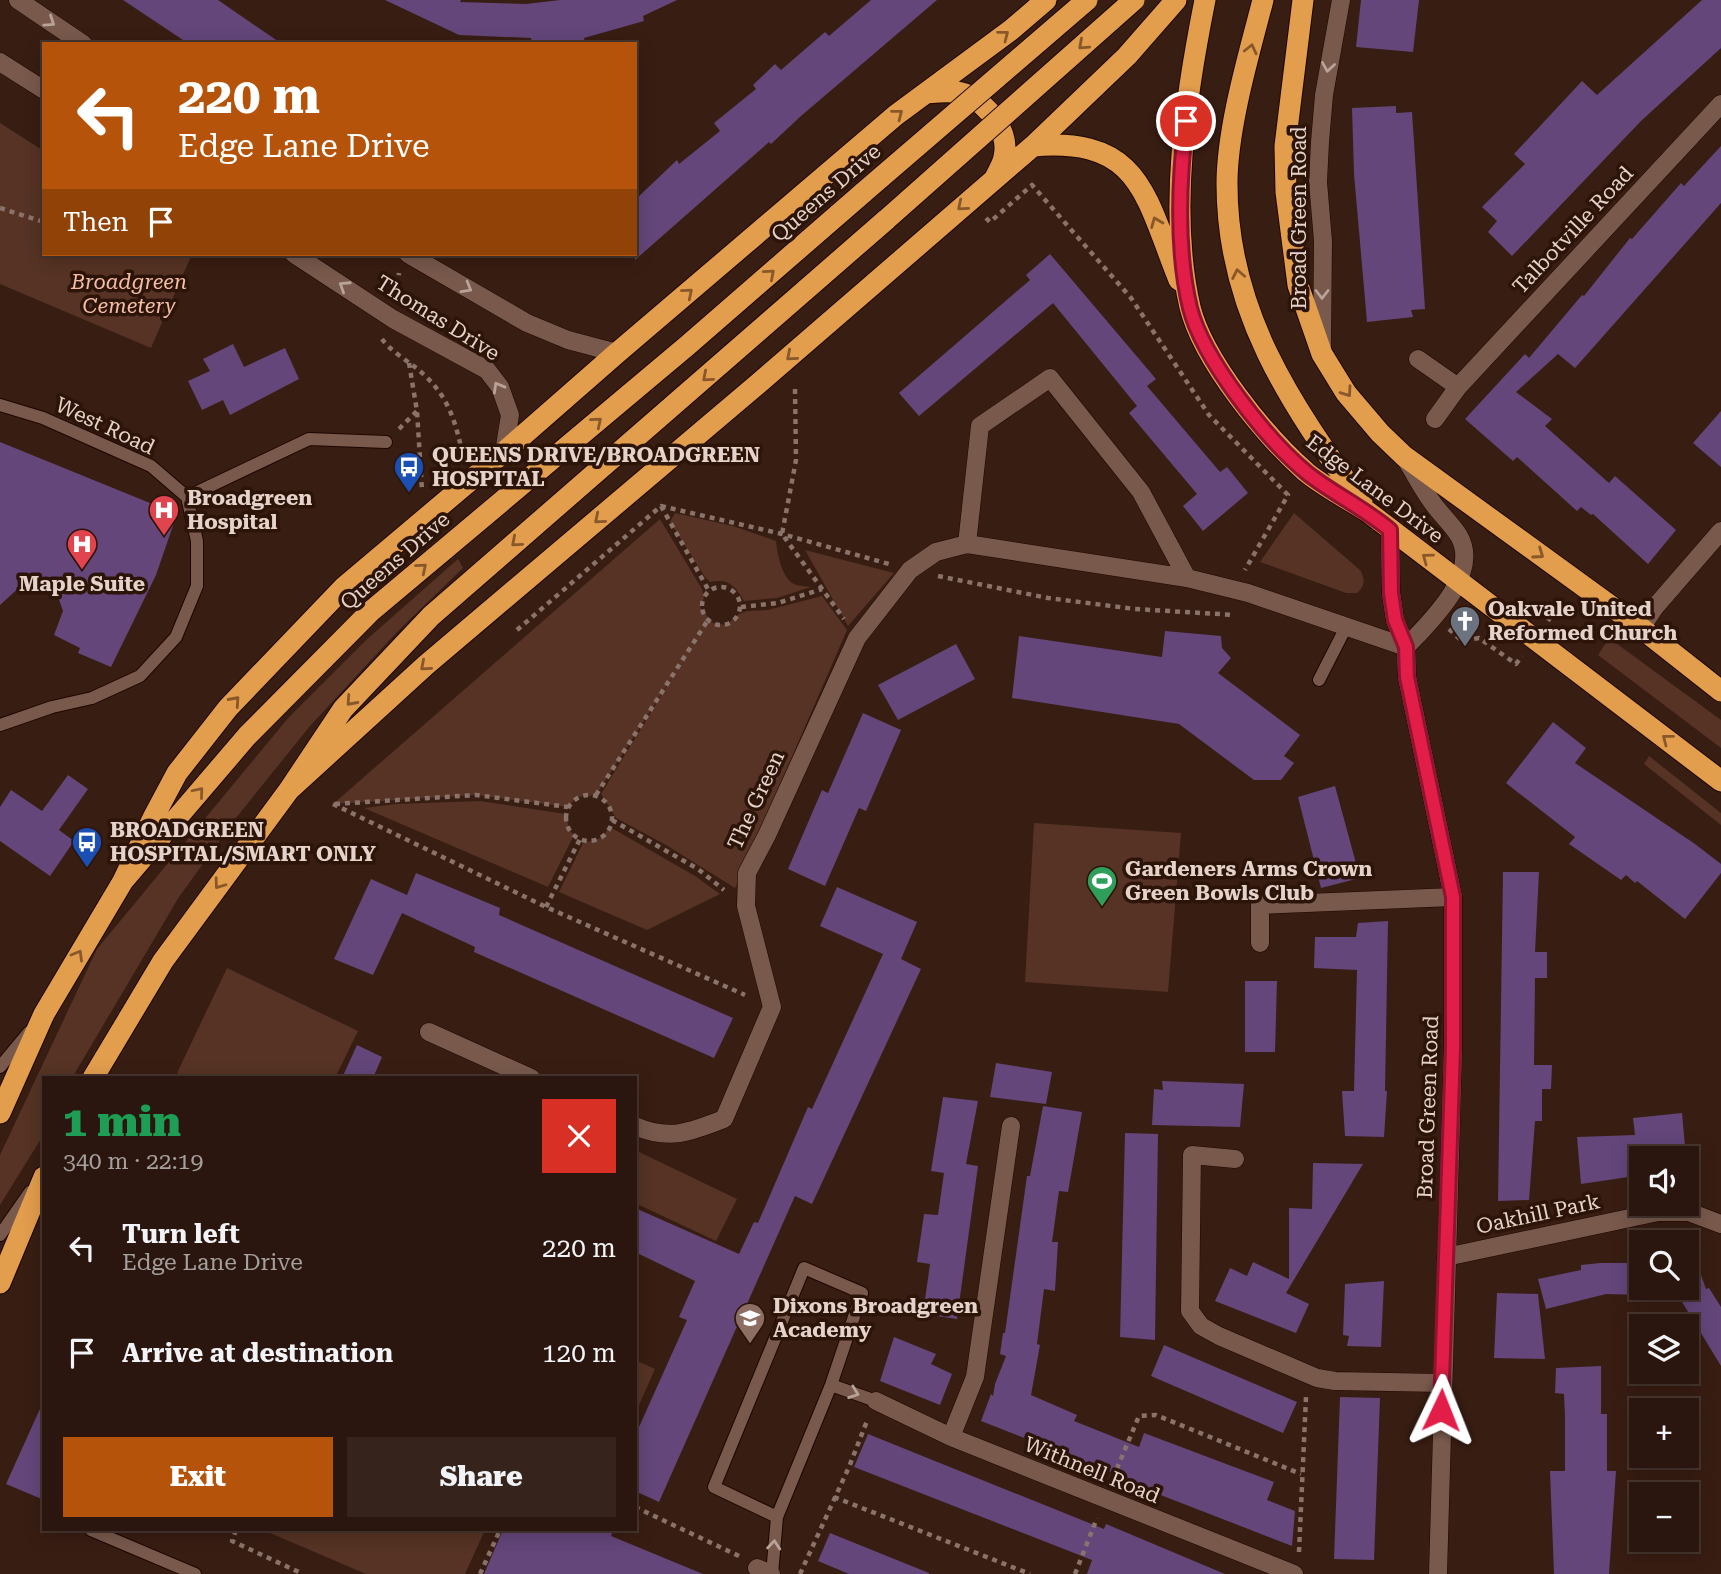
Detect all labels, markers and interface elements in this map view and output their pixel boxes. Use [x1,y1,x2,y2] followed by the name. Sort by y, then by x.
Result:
[43,14,56,27] one-way arrow
[997,31,1009,44] one-way arrow
[1078,37,1091,49] one-way arrow
[1243,43,1257,55] one-way arrow
[1321,61,1336,73] one-way arrow
[178,68,320,125] text: 220 m
[63,70,154,161] icon: left
[1156,91,1216,151] pin
[1167,102,1205,140] icon: arrive
[890,109,903,122] one-way arrow
[1287,126,1311,310] street label: Broad Green Road
[178,127,430,165] text: Edge Lane Drive
[767,139,885,247] street label: Queens Drive
[1508,161,1639,299] street label: Talbotville Road
[958,198,970,211] one-way arrow
[142,203,180,241] icon: arrive
[63,207,128,237] text: Then
[1150,217,1164,229] one-way arrow
[1231,268,1246,280] one-way arrow
[70,270,187,318] park label: Broadgreen Cemetery
[372,270,504,366] street label: Thomas Drive
[761,270,774,282] one-way arrow
[459,280,472,293] one-way arrow
[338,282,351,295] one-way arrow
[680,289,692,302] one-way arrow
[1314,289,1330,300] one-way arrow
[786,348,799,360] one-way arrow
[702,369,715,382] one-way arrow
[493,382,506,395] one-way arrow
[1339,384,1351,397] one-way arrow
[52,393,159,460] street label: West Road
[588,418,601,430] one-way arrow
[1302,430,1448,548] street label: Edge Lane Drive
[432,443,760,491] place label: QUEENS DRIVE/BROADGREEN HOSPITAL
[392,450,426,494] bus stop icon: QUEENS DRIVE/BROADGREEN HOSPITAL
[187,486,312,534] place label: Broadgreen Hospital
[147,493,181,537] hospital icon: Broadgreen Hospital
[336,507,454,615] street label: Queens Drive
[594,511,607,523] one-way arrow
[65,527,99,571] hospital icon: Maple Suite
[511,534,524,546] one-way arrow
[1531,546,1544,558] one-way arrow
[1422,553,1434,566] one-way arrow
[414,564,427,576] one-way arrow
[19,572,145,596] place label: Maple Suite
[1488,597,1677,645] place label: Oakvale United Reformed Church
[1448,604,1482,648] church icon: Oakvale United Reformed Church
[420,658,433,670] one-way arrow
[347,693,359,706] one-way arrow
[227,696,239,709] one-way arrow
[1662,734,1675,747] one-way arrow
[723,746,789,853] street label: The Green
[191,787,203,800] one-way arrow
[110,818,376,866] place label: BROADGREEN HOSPITAL/SMART ONLY
[70,825,104,869] bus stop icon: BROADGREEN HOSPITAL/SMART ONLY
[1125,857,1372,905] place label: Gardeners Arms Crown Green Bowls Club
[1085,864,1119,908] sports icon: Gardeners Arms Crown Green Bowls Club
[215,876,227,889] one-way arrow
[70,949,83,962] one-way arrow
[1413,1014,1443,1199] street label: Broad Green Road
[63,1097,181,1146] text: 1 min
[542,1099,616,1173] button: close
[1629,1146,1699,1552] map controls
[1629,1146,1699,1216] button: sound
[63,1148,203,1175] text: 340 m · 22:19
[1474,1189,1602,1239] street label: Oakhill Park
[122,1219,240,1249] text: Turn left
[63,1229,101,1267] icon: left
[1629,1230,1699,1300] button: search
[542,1233,616,1263] text: 220 m
[122,1249,303,1276] text: Edge Lane Drive
[773,1294,978,1342] place label: Dixons Broadgreen Academy
[733,1301,767,1345] school or university icon: Dixons Broadgreen Academy
[1629,1314,1699,1384] button: layers
[63,1334,101,1372] icon: arrive
[122,1338,393,1368] text: Arrive at destination
[542,1338,616,1368] text: 120 m
[1404,1373,1478,1447] position arrow
[847,1385,859,1399] one-way arrow
[1629,1398,1699,1468] button: +
[1021,1432,1164,1508] street label: Withnell Road
[63,1437,333,1517] button: Exit
[347,1437,616,1517] button: Share
[1629,1482,1699,1552] button: −
[766,1540,781,1551] one-way arrow

